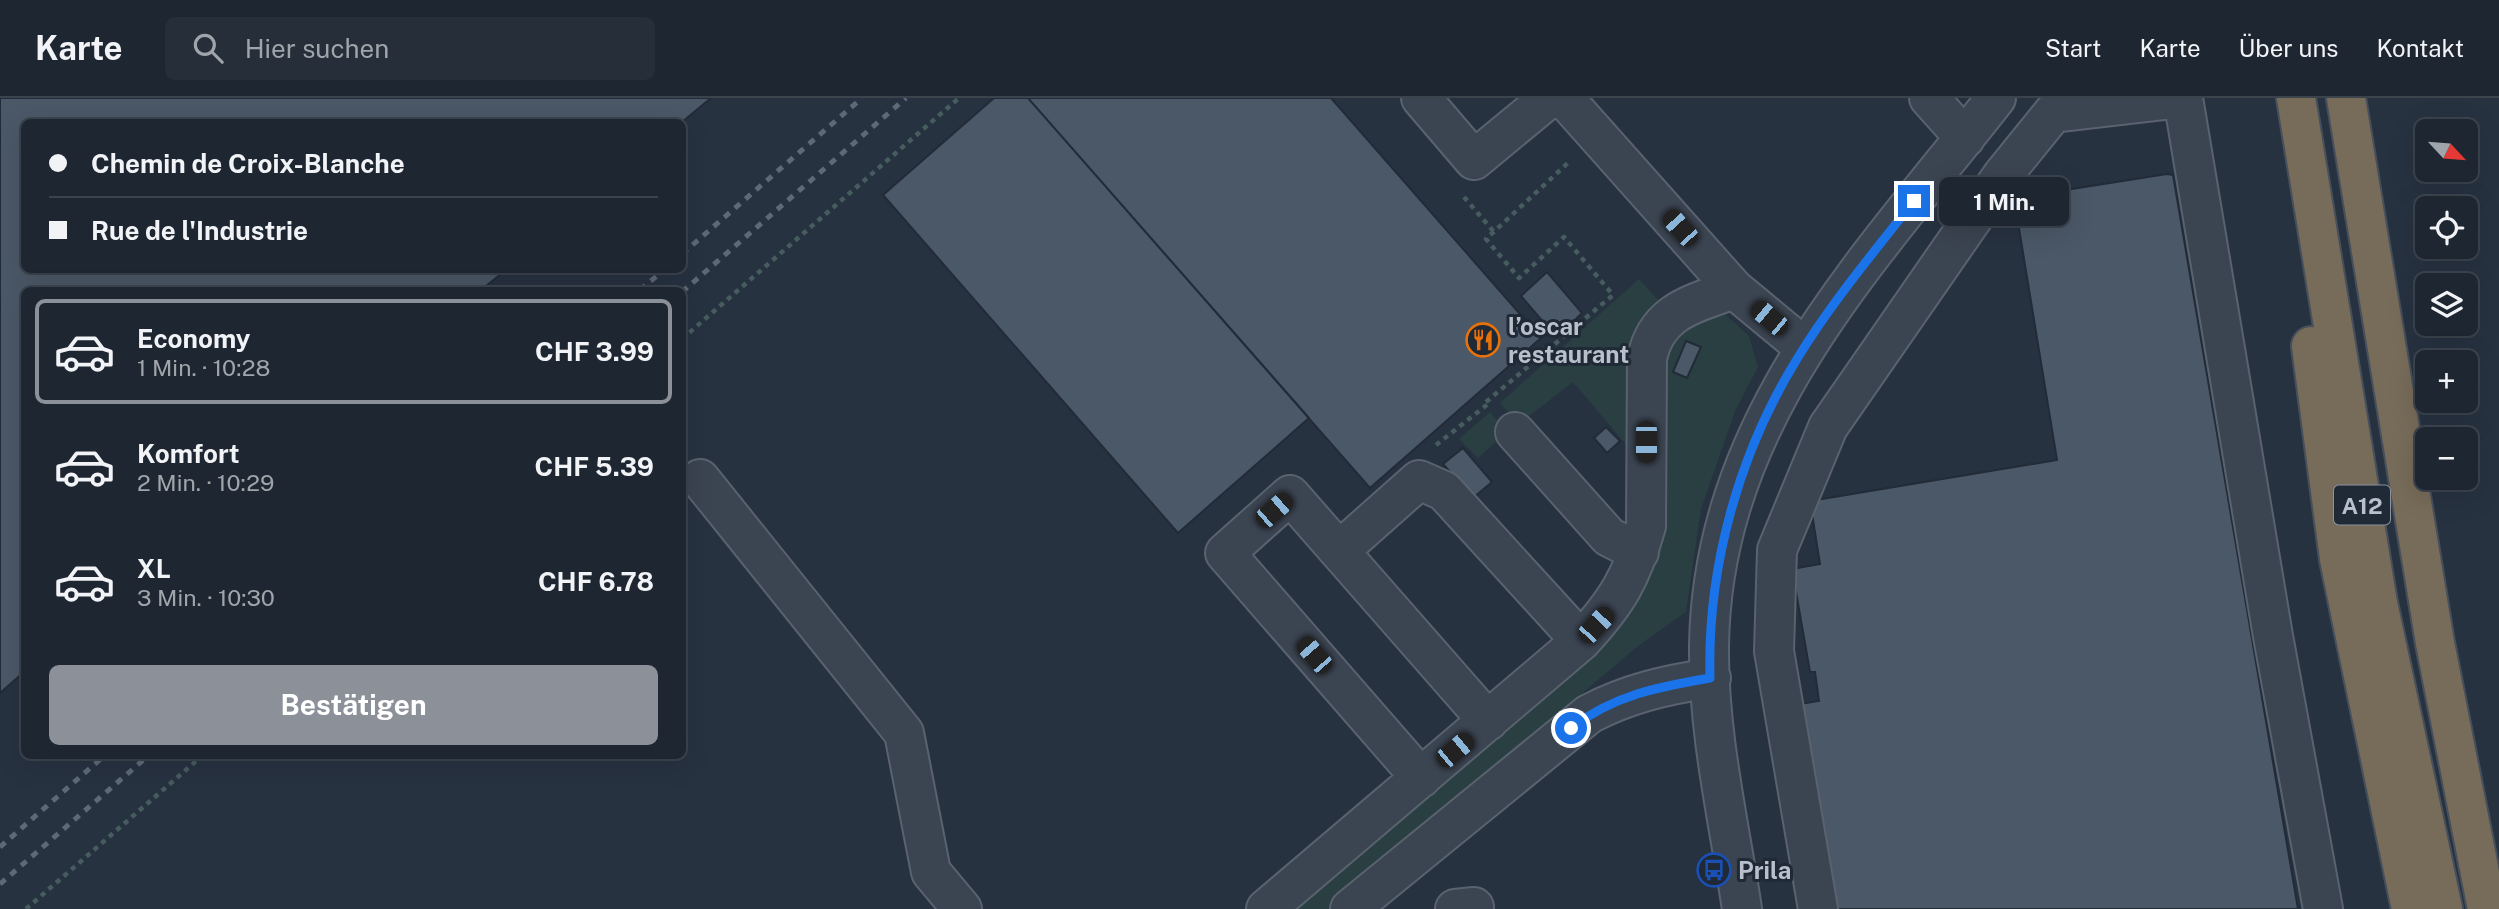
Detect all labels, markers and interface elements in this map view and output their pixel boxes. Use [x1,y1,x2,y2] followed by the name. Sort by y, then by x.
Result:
[165,17,655,80] search box
[35,29,123,67] text: Karte
[189,29,227,67] icon: search
[245,33,389,64] text: Hier suchen
[2045,34,2101,62] text: Start
[2139,34,2201,62] text: Karte
[2239,34,2338,62] text: Über uns
[2376,34,2464,62] text: Kontakt
[2415,119,2478,182] north arrow
[2415,119,2478,490] map controls
[91,148,405,179] text: Chemin de Croix-Blanche
[1938,176,2068,226] callout: 1 Min.
[1898,185,1930,217] route end
[1973,188,2035,215] text: 1 Min.
[2415,196,2478,259] button: locate
[1659,205,1702,251] car
[91,215,308,246] text: Rue de l'Industrie
[2415,273,2478,336] button: layers
[1747,296,1792,340] car
[1508,312,1629,368] place label: l’oscar restaurant
[53,320,116,383] icon: car
[1464,321,1502,359] restaurant icon: l’oscar restaurant
[137,323,250,354] text: Economy
[535,336,654,367] text: CHF 3.99
[2415,350,2478,413] button: +
[137,354,270,381] text: 1 Min. · 10:28
[1636,421,1657,463] car
[2415,427,2478,490] button: −
[53,435,116,498] icon: car
[137,438,239,469] text: Komfort
[535,451,654,482] text: CHF 5.39
[137,469,274,496] text: 2 Min. · 10:29
[2334,486,2390,524] road number: A12
[1252,488,1297,532] car
[53,550,116,613] icon: car
[137,553,171,584] text: XL
[538,566,654,597] text: CHF 6.78
[137,584,275,611] text: 3 Min. · 10:30
[1574,602,1619,648] car
[1293,632,1336,678] car
[49,665,658,745] button: Bestätigen
[1555,712,1587,744] route start
[1433,728,1478,772] car
[1695,851,1733,889] bus stop icon: Prila
[1738,856,1791,884] place label: Prila

